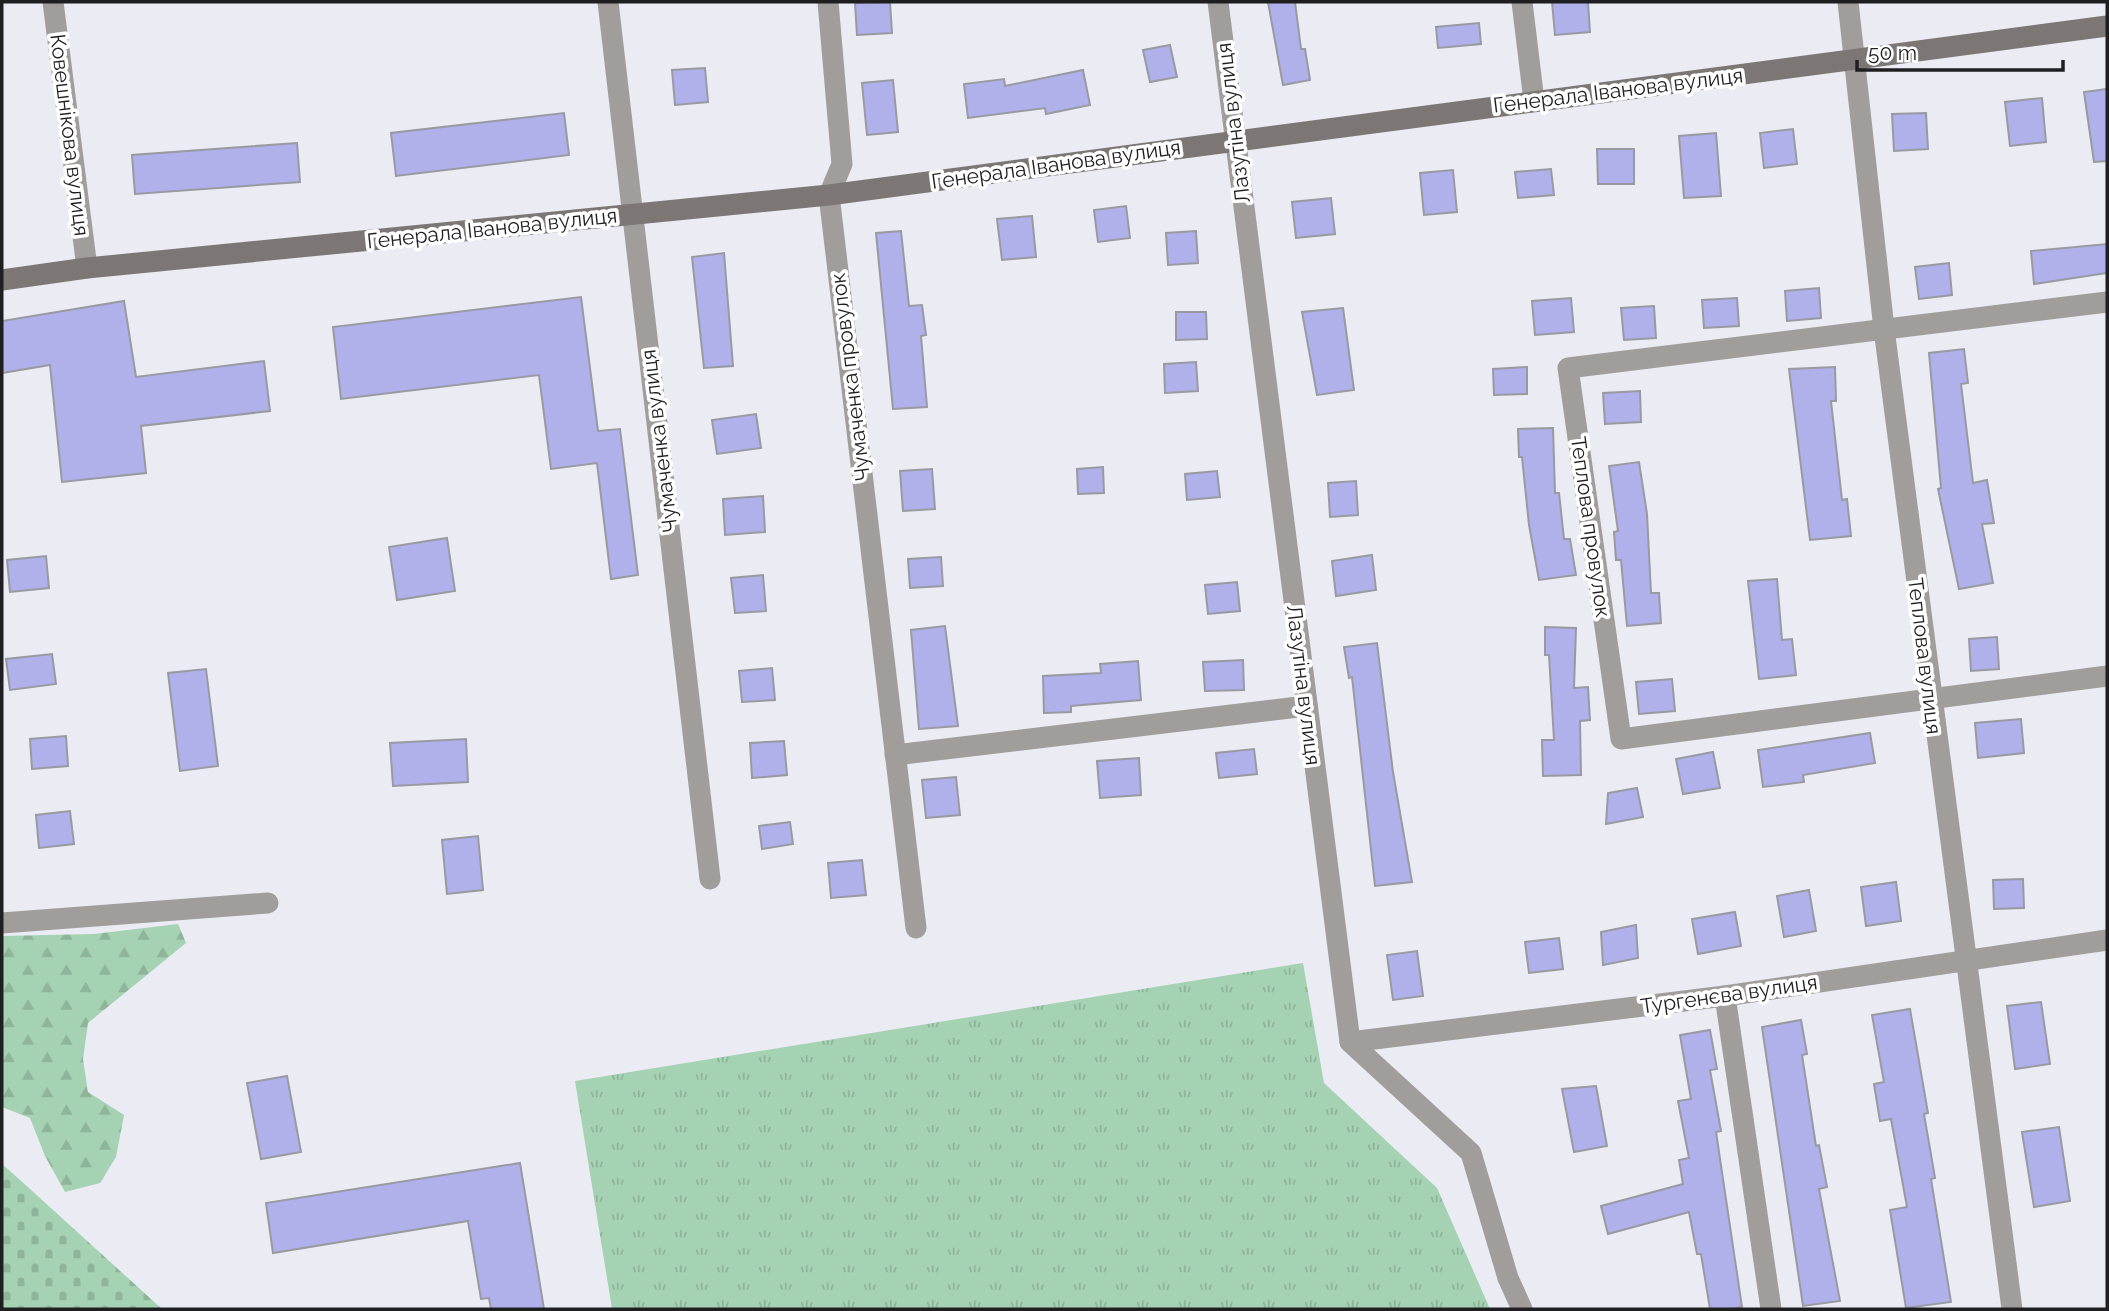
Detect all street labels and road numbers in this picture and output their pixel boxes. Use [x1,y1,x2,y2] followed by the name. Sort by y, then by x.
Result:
[45,33,95,237] street label: Ковешнікова вулиця
[1211,41,1255,205] street label: Лазутіна вулиця
[1492,62,1744,118] street label: Генерала Іванова вулиця
[930,134,1182,194] street label: Генерала Іванова вулиця
[366,202,618,254] street label: Генерала Іванова вулиця
[825,271,875,483] street label: Чумаченка провулок
[635,348,683,534] street label: Чумаченка вулиця
[1566,435,1616,619] street label: Теплова провулок
[1903,576,1947,736] street label: Теплова вулиця
[1282,603,1326,767] street label: Лазутіна вулиця
[1639,969,1819,1019] street label: Тургенєва вулиця

